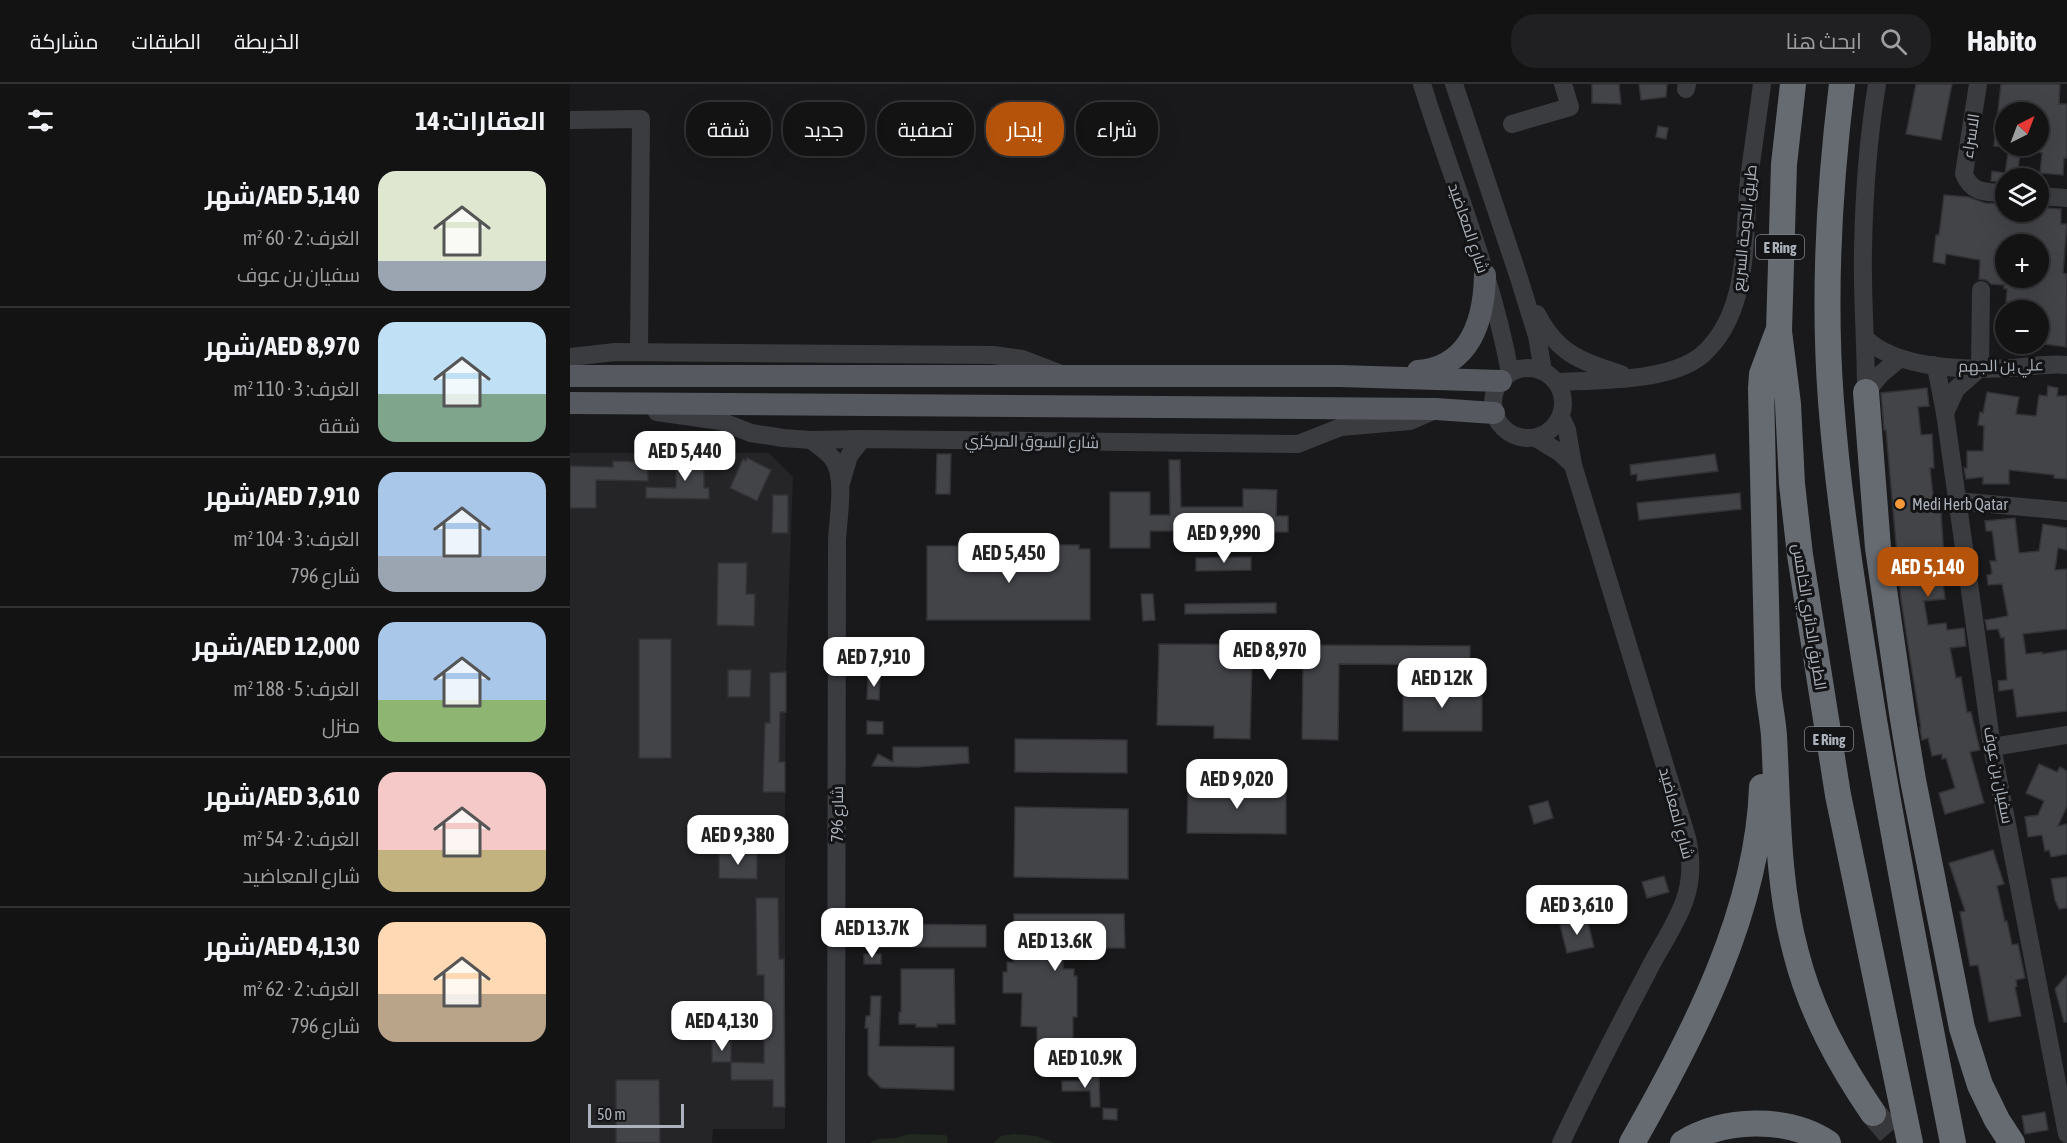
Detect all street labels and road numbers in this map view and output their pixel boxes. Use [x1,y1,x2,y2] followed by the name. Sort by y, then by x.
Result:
[1958,112,1983,160] street label: الاسراء
[1728,164,1763,293] street label: طريق الدوحة السريع
[1442,181,1493,276] street label: شارع المعاضيد
[1756,235,1804,259] road number: E Ring
[1958,355,2044,380] street label: علي بن الجهم
[965,431,1099,456] street label: شارع السوق المركزي
[1785,542,1830,692] street label: الطريق الدائري الخامس
[1979,725,2017,826] street label: سفيان بن عوف
[1805,727,1853,751] road number: E Ring
[1653,765,1698,861] street label: شارع المعاضيد
[828,786,849,842] street label: شارع 796

